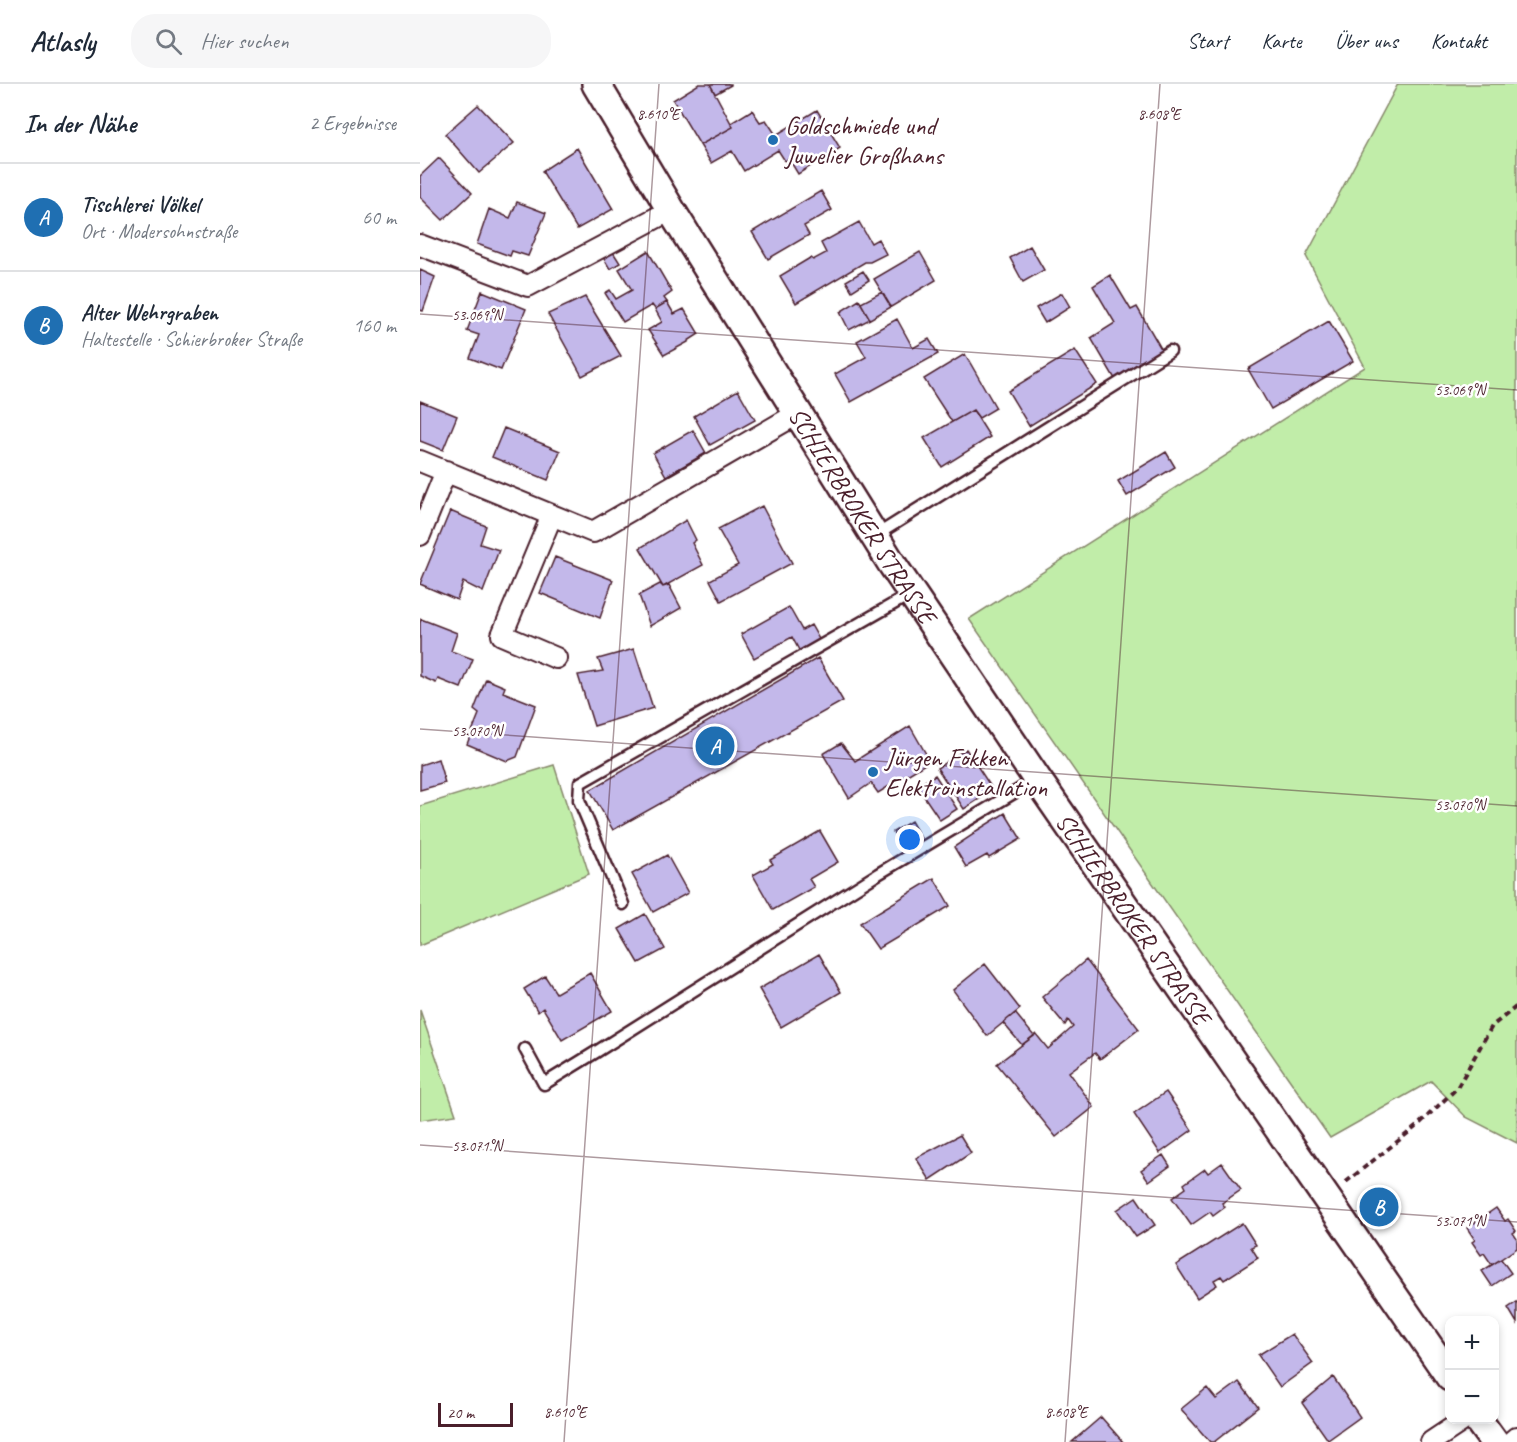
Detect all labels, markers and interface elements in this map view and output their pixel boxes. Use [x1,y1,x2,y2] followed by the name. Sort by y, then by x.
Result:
[131,14,551,68] search box
[30,24,95,59] text: Atlasly
[152,25,185,58] icon: search
[200,27,289,55] text: Hier suchen
[1187,28,1228,54] text: Start
[1261,28,1302,54] text: Karte
[1335,28,1398,54] text: Über uns
[1431,28,1487,54] text: Kontakt
[637,105,681,124] text: 8.610°E
[1138,105,1182,124] text: 8.608°E
[24,107,136,140] text: In der Nähe
[783,109,945,172] place label: Goldschmiede und Juwelier Großhans
[309,111,396,136] text: 2 Ergebnisse
[766,133,780,147] marker: Goldschmiede und Juwelier Großhans
[81,191,199,219] text: Tischlerei Völkel
[38,205,49,230] text: A
[362,205,396,230] text: 60 m
[81,219,237,244] text: Ort · Modersohnstraße
[81,299,218,327] text: Alter Wehrgraben
[452,306,505,325] text: 53.069°N
[38,313,49,338] text: B
[353,313,396,338] text: 160 m
[81,327,302,352] text: Haltestelle · Schierbroker Straße
[1435,381,1488,400] text: 53.069°N
[781,401,946,633] street label: SCHIERBROKER STRASSE
[452,722,505,741] text: 53.070°N
[696,724,734,768] pin: A
[883,741,1047,804] place label: Jürgen Fokken Elektroinstallation
[866,765,880,779] marker: Jürgen Fokken Elektroinstallation
[1435,796,1488,815] text: 53.070°N
[1049,806,1220,1034] street label: SCHIERBROKER STRASSE
[895,825,924,854] your location
[452,1137,505,1156] text: 53.071°N
[1360,1184,1398,1230] pin: B
[1435,1212,1488,1231] text: 53.071°N
[1445,1316,1499,1424] map controls
[1445,1316,1499,1370] button: +
[1445,1370,1499,1424] button: −
[438,1400,513,1428] scale bar
[447,1403,474,1423] text: 20 m
[544,1403,588,1422] text: 8.610°E
[1045,1403,1089,1422] text: 8.608°E

